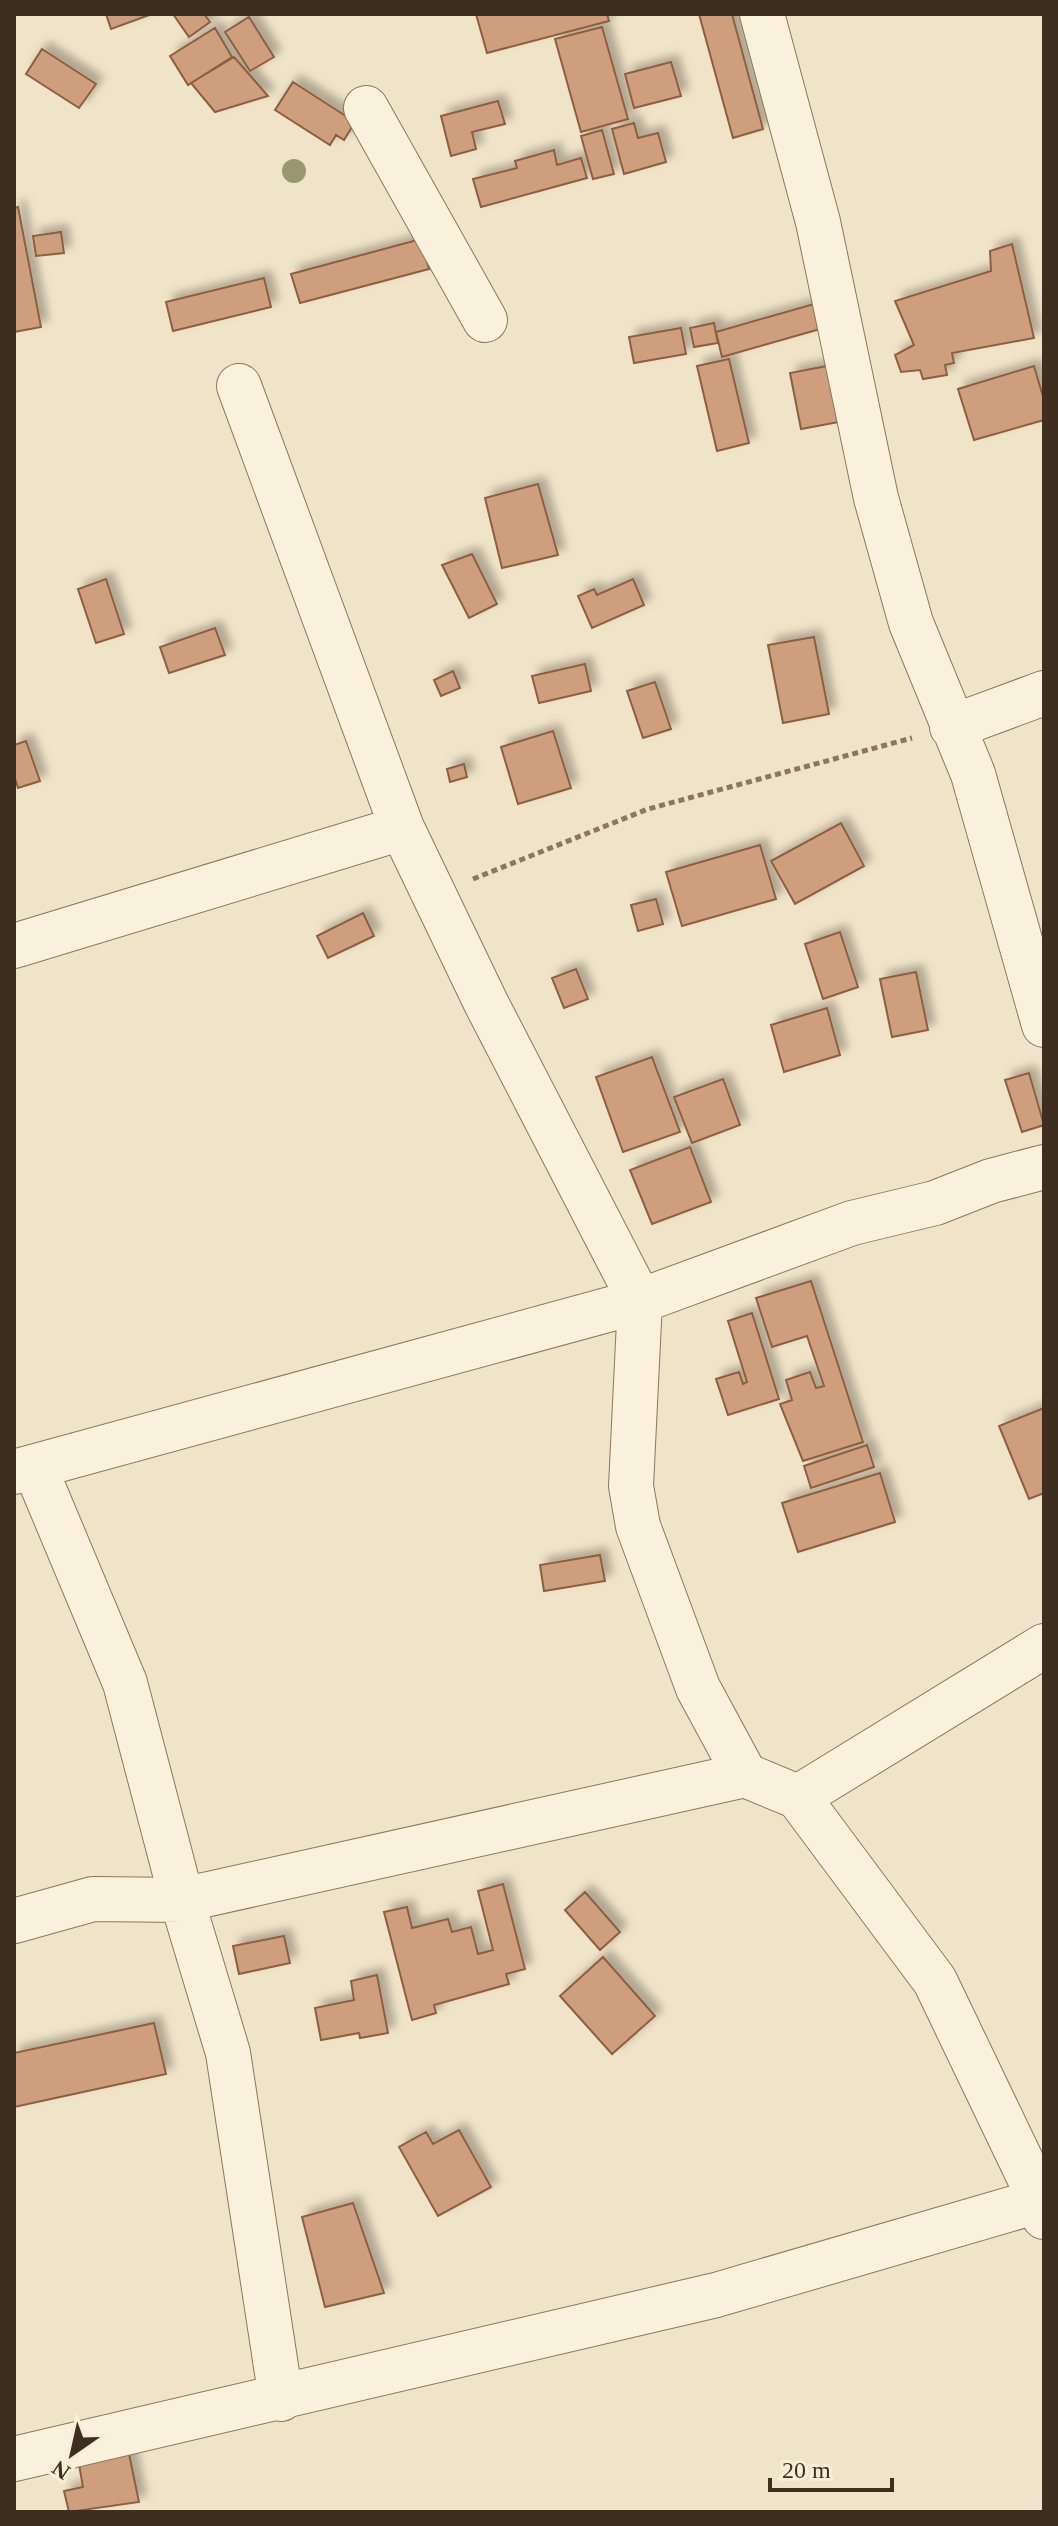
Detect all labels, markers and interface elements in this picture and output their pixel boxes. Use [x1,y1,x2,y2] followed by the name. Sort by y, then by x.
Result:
[32,2414,112,2494] north arrow
[770,2442,892,2492] scale bar
[47,2455,75,2485] text: N
[782,2457,831,2483] text: 20 m

